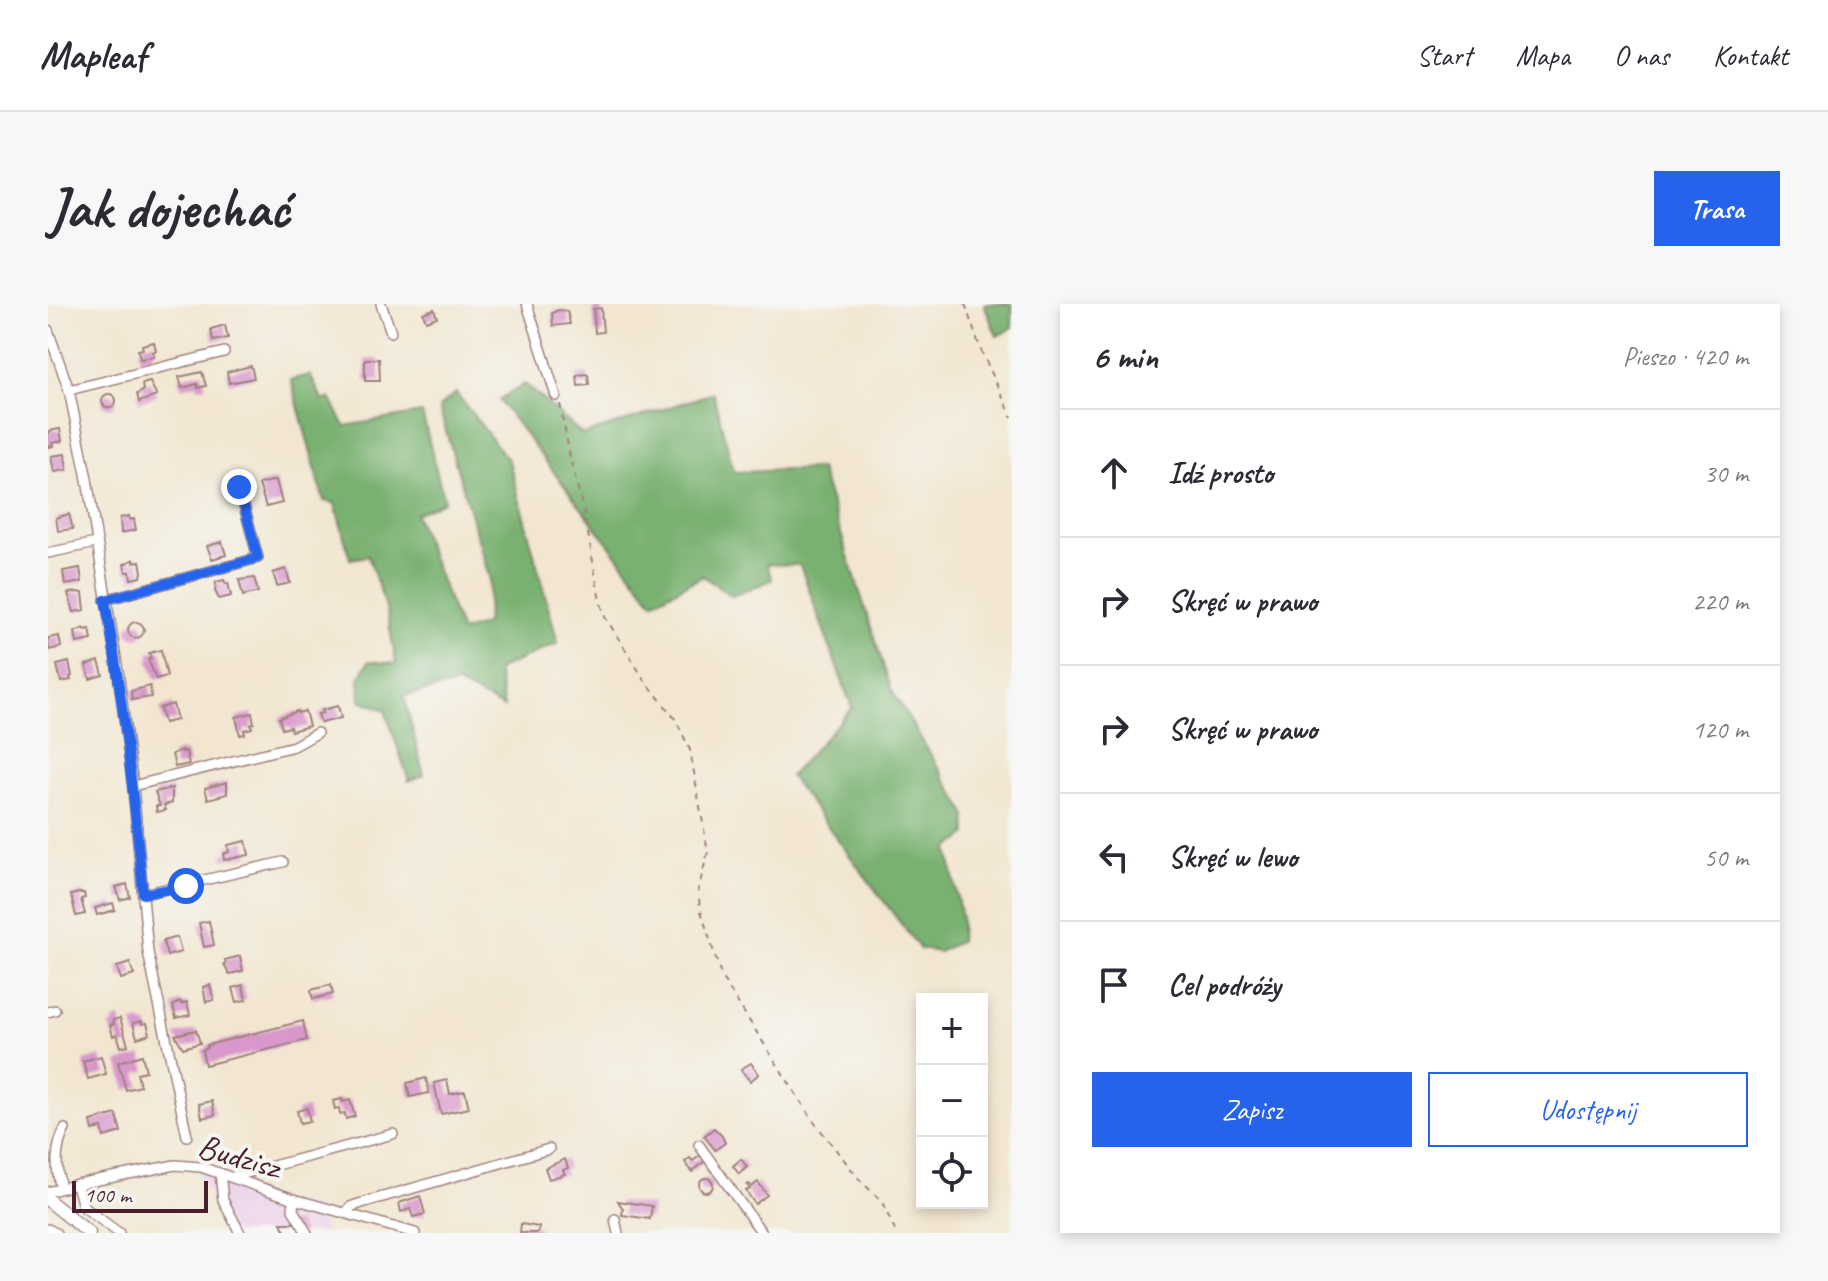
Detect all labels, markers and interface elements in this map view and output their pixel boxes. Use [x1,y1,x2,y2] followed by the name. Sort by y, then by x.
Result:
[40,32,146,79] text: Mapleaf
[1417,38,1472,73] text: Start
[1516,38,1570,73] text: Mapa
[1614,38,1669,73] text: O nas
[1713,38,1788,73] text: Kontakt
[1654,171,1780,246] button: Trasa
[48,173,289,244] text: Jak dojechać
[1092,335,1158,378] text: 6 min
[1623,340,1748,373] text: Pieszo · 420 m
[1092,451,1136,495] icon: ahead
[1168,454,1273,492] text: Idź prosto
[1704,457,1748,490] text: 30 m
[221,469,257,505] route end
[1092,579,1136,623] icon: right
[1168,582,1317,620] text: Skręć w prawo
[1692,585,1748,618] text: 220 m
[1092,707,1136,751] icon: right
[1168,710,1317,748] text: Skręć w prawo
[1692,713,1748,746] text: 120 m
[1092,835,1136,879] icon: left
[1168,838,1297,876] text: Skręć w lewo
[1704,841,1748,874] text: 50 m
[168,868,204,904] route start
[1092,963,1136,1007] icon: arrive
[1168,966,1281,1004] text: Cel podróży
[916,993,988,1209] map controls
[916,993,988,1065] button: +
[916,1065,988,1137] button: −
[1092,1072,1412,1147] button: Zapisz
[1428,1072,1748,1147] button: Udostępnij
[193,1124,288,1189] street label: Budzisz
[916,1137,988,1209] button: locate
[72,1177,208,1213] scale bar
[84,1181,131,1209] text: 100 m

